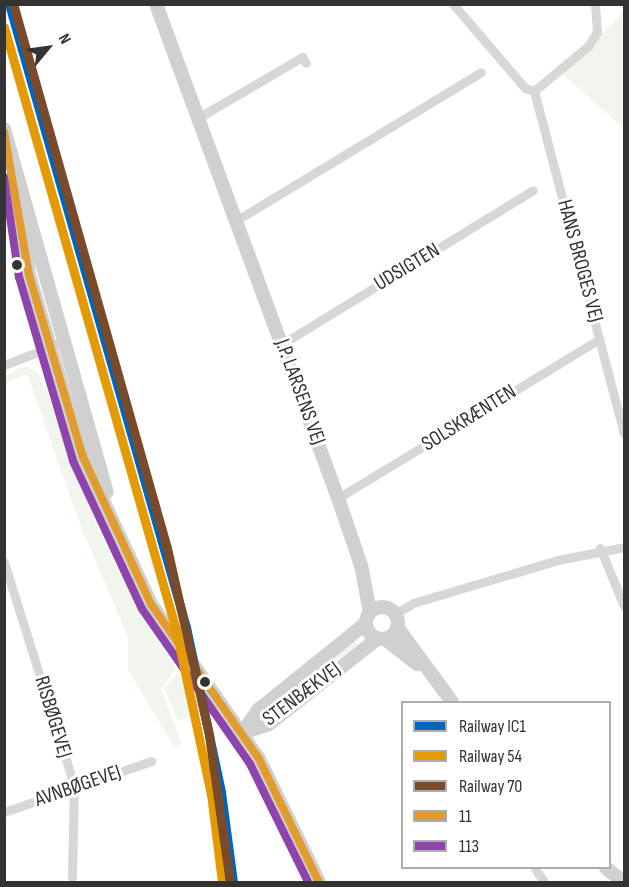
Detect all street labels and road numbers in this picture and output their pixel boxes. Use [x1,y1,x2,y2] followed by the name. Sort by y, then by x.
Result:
[552,197,608,325] street label: HANS BROGES VEJ
[370,238,444,296] street label: UDSIGTEN
[269,336,331,448] street label: J.P. LARSENS VEJ
[417,379,521,457] street label: SOLSKRÆNTEN
[258,656,346,732] street label: STENBÆKVEJ
[29,673,77,761] street label: RISBØGEVEJ
[31,759,125,813] street label: AVNBØGEVEJ

